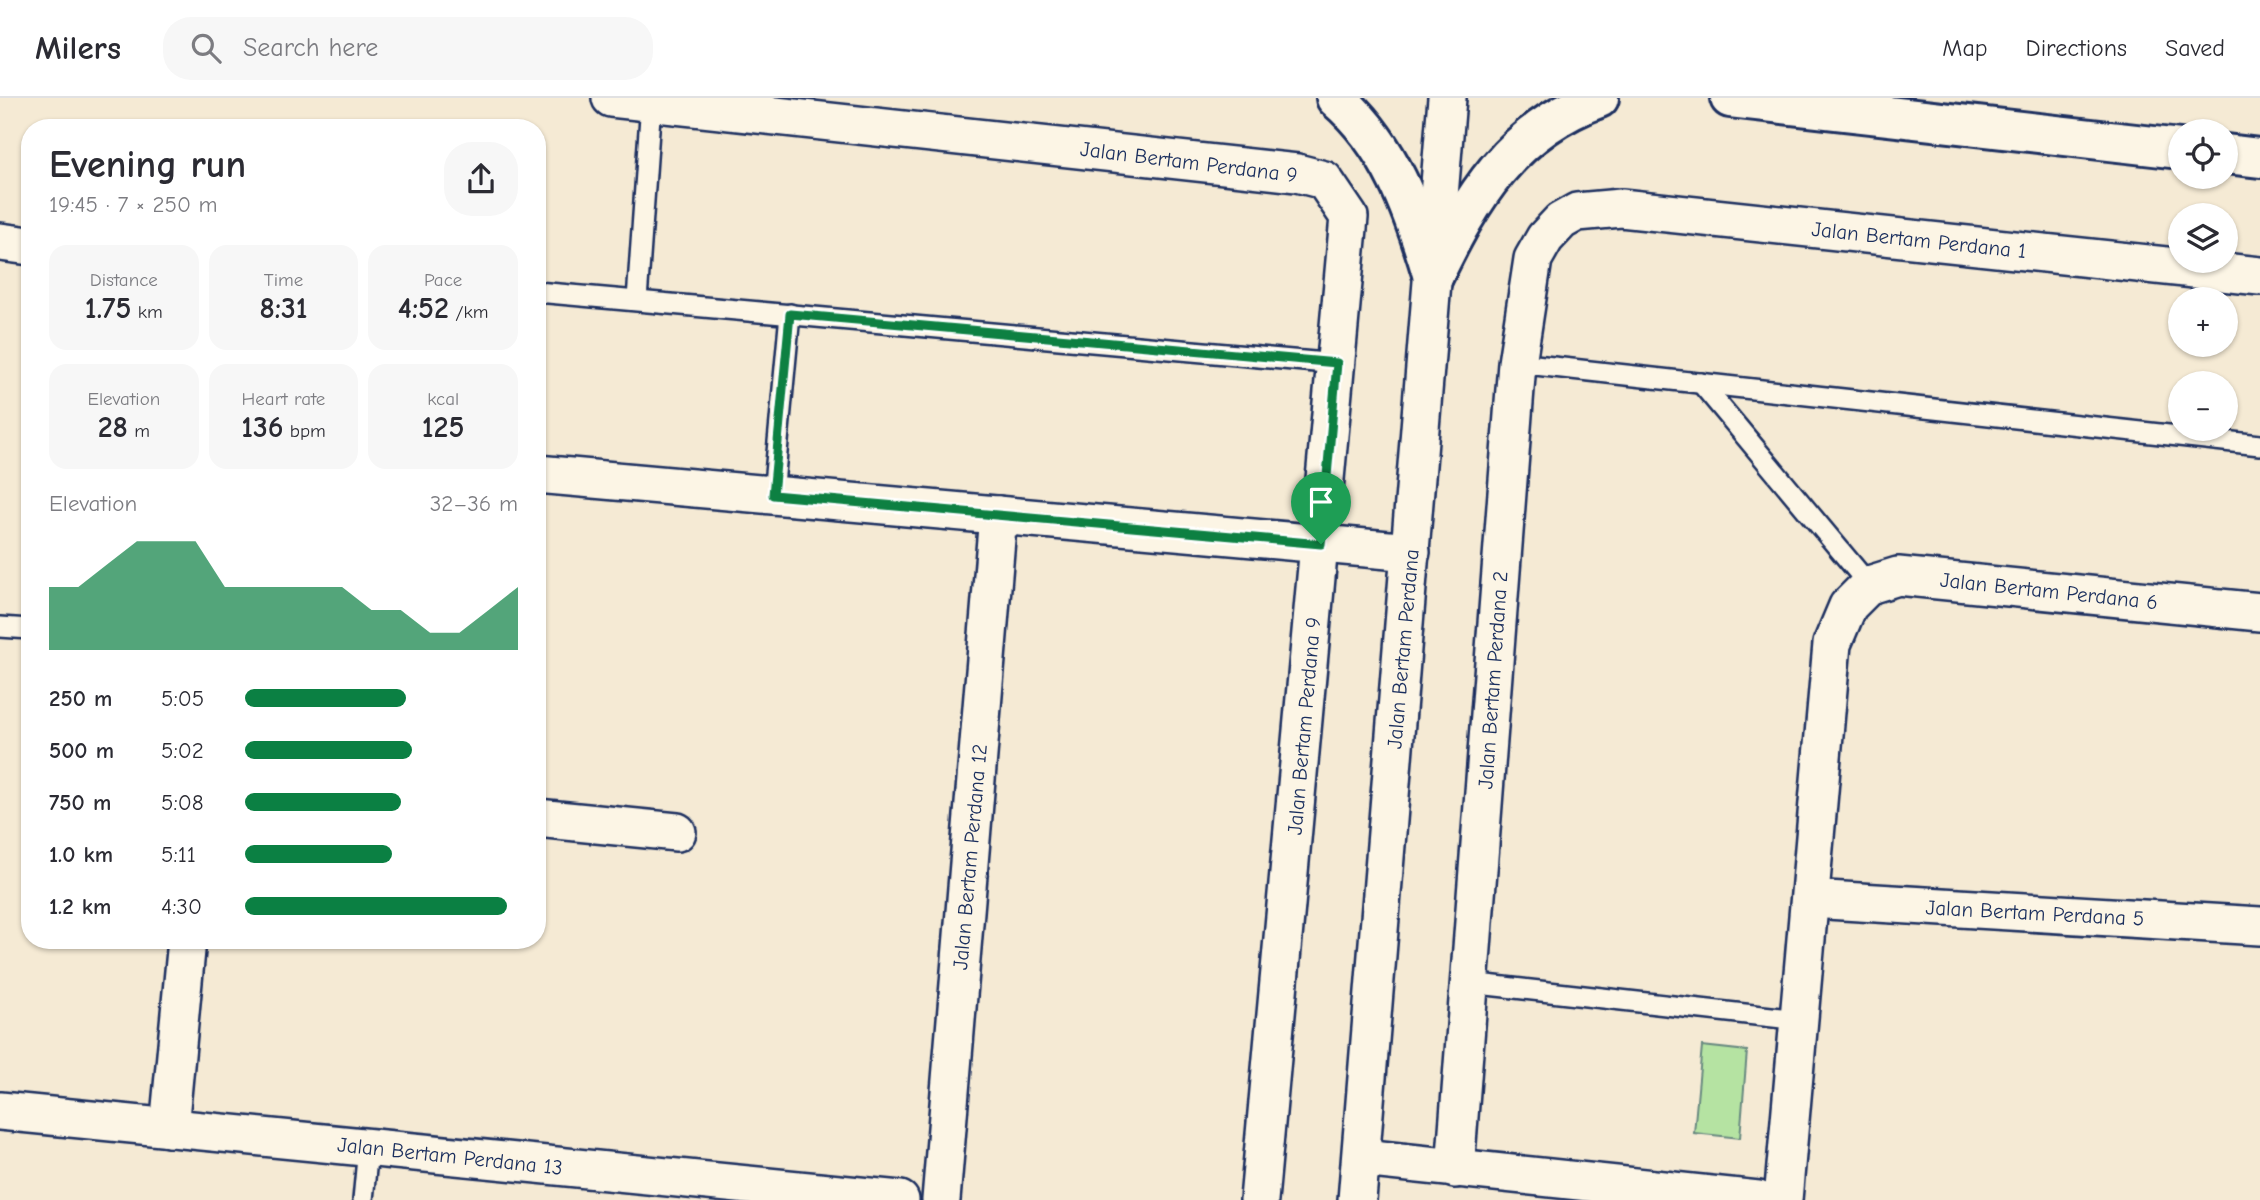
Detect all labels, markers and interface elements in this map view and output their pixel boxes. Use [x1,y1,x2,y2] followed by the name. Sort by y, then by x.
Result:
[163,17,653,80] search box
[35,29,121,67] text: Milers
[187,29,225,67] icon: search
[243,33,378,63] text: Search here
[1942,34,1988,62] text: Map
[2026,34,2127,62] text: Directions
[2165,34,2225,62] text: Saved
[2168,119,2238,441] map controls
[2168,119,2238,189] button: locate
[1079,137,1299,187] street label: Jalan Bertam Perdana 9
[444,142,518,216] button: share
[49,143,246,187] text: Evening run
[49,191,218,218] text: 19:45 · 7 × 250 m
[2168,203,2238,273] button: layers
[1810,217,2028,263] street label: Jalan Bertam Perdana 1
[90,269,158,291] text: Distance
[264,269,303,291] text: Time
[424,269,462,291] text: Pace
[2168,287,2238,357] button: +
[85,291,132,326] text: 1.75
[259,291,308,326] text: 8:31
[398,291,449,326] text: 4:52
[132,301,163,323] text: km
[449,301,489,323] text: /km
[2168,371,2238,441] button: −
[87,388,160,410] text: Elevation
[242,388,325,410] text: Heart rate
[427,388,459,410] text: kcal
[98,410,128,445] text: 28
[241,410,283,445] text: 136
[422,410,465,445] text: 125
[128,420,150,442] text: m
[283,420,326,442] text: bpm
[1291,472,1351,544] pin
[1302,483,1340,521] icon: arrive
[49,490,137,517] text: Elevation
[430,490,518,517] text: 32–36 m
[1382,548,1424,750] street label: Jalan Bertam Perdana
[1939,568,2159,614] street label: Jalan Bertam Perdana 6
[1473,570,1513,790] street label: Jalan Bertam Perdana 2
[1283,616,1325,836] street label: Jalan Bertam Perdana 9
[49,685,112,712] text: 250 m
[161,685,204,712] text: 5:05
[49,737,114,764] text: 500 m
[161,737,204,764] text: 5:02
[948,743,992,971] street label: Jalan Bertam Perdana 12
[49,789,111,816] text: 750 m
[161,789,203,816] text: 5:08
[49,841,113,868] text: 1.0 km
[161,841,196,868] text: 5:11
[49,893,111,920] text: 1.2 km
[161,893,202,920] text: 4:30
[1925,895,2145,931] street label: Jalan Bertam Perdana 5
[336,1132,564,1180] street label: Jalan Bertam Perdana 13

